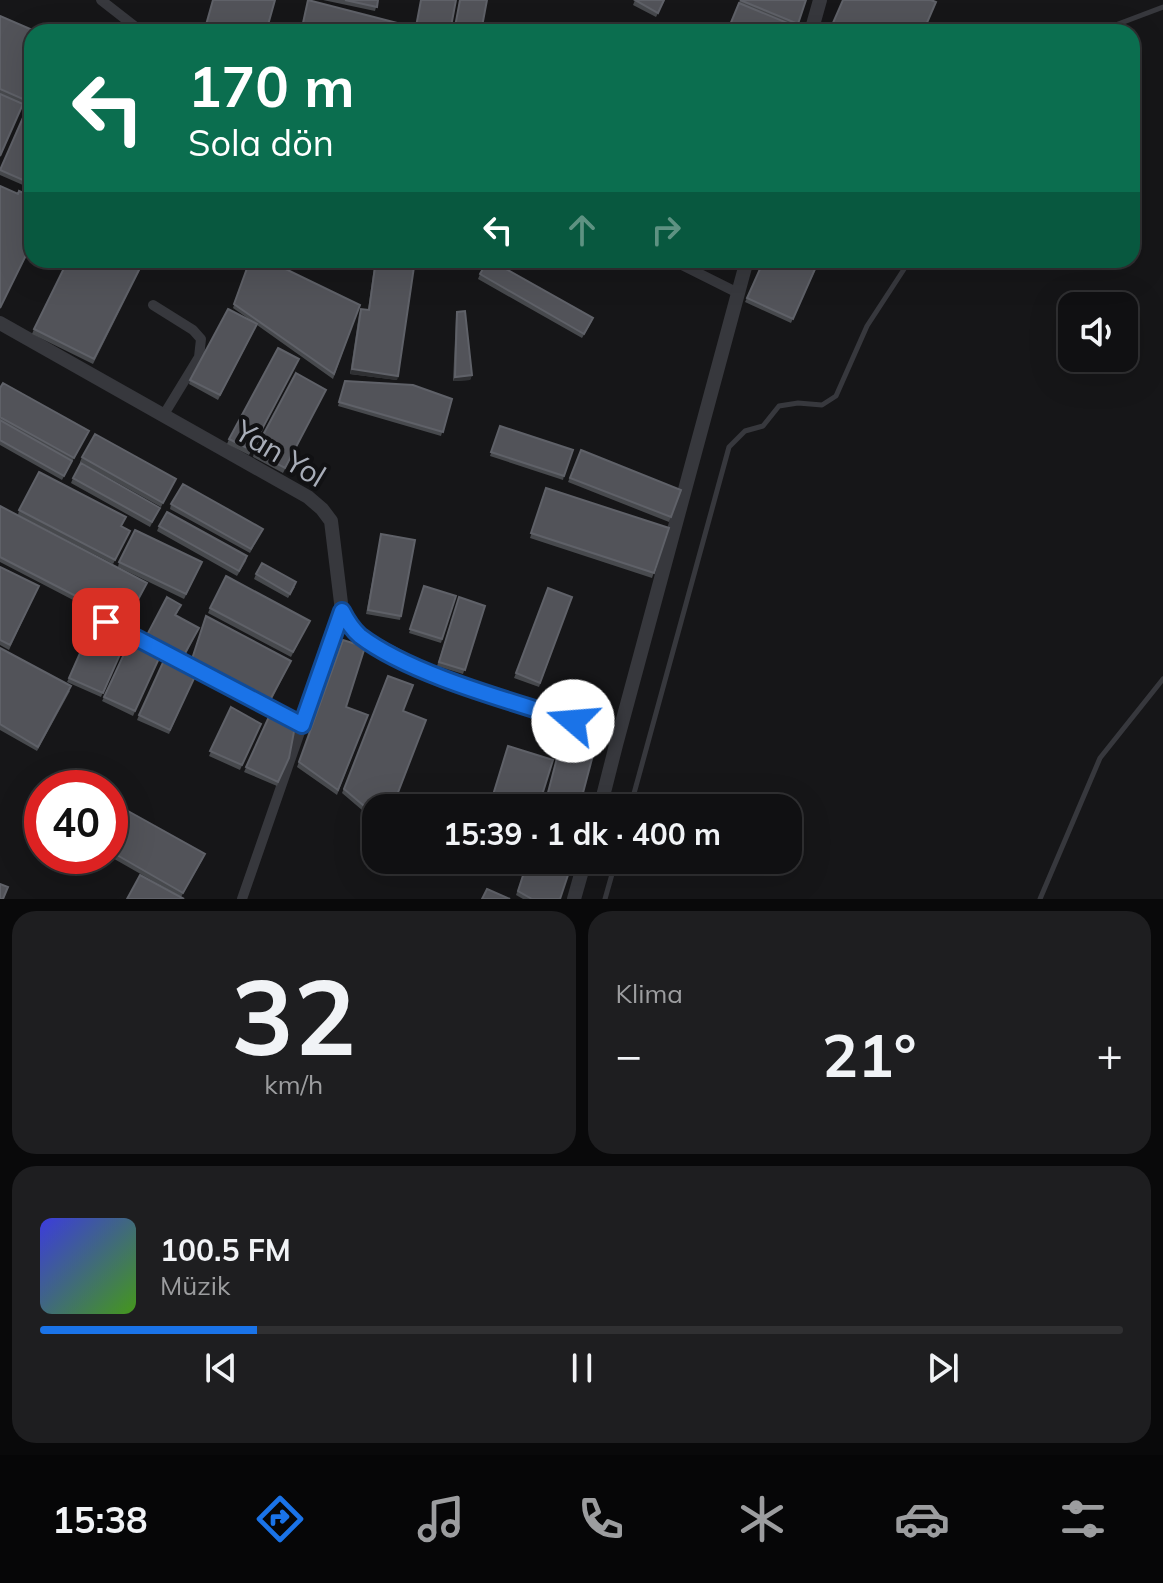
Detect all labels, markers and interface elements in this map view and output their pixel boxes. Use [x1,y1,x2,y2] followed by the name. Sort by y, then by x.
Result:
[188,51,355,121] text: 170 m
[56,56,160,160] icon: left
[188,120,334,165] text: Sola dön
[476,208,520,252] icon: left
[560,208,604,252] icon: ahead
[644,208,688,252] icon: right
[1058,292,1138,372] map controls
[1058,292,1138,372] button: sound
[227,411,333,495] street label: Yan Yol
[72,588,140,656] pin
[84,600,128,644] icon: arrive
[531,679,615,763] position arrow
[24,770,128,874] speed limit sign: 40
[443,815,721,853] text: 15:39 · 1 dk · 400 m
[231,950,356,1081] text: 32
[616,977,683,1010] text: Klima
[822,1017,917,1092] text: 21°
[616,1027,642,1082] text: −
[1097,1027,1123,1082] text: +
[264,1068,323,1101] text: km/h
[160,1231,291,1269] text: 100.5 FM
[160,1269,231,1302] text: Müzik
[199,1346,243,1390] icon: previous
[560,1346,604,1390] icon: pause
[921,1346,965,1390] icon: next
[252,1491,308,1547] icon: directions
[413,1491,469,1547] icon: music
[573,1491,629,1547] icon: phone
[734,1491,790,1547] icon: climate
[894,1491,950,1547] icon: car
[1055,1491,1111,1547] icon: filters
[52,1497,148,1542] text: 15:38

